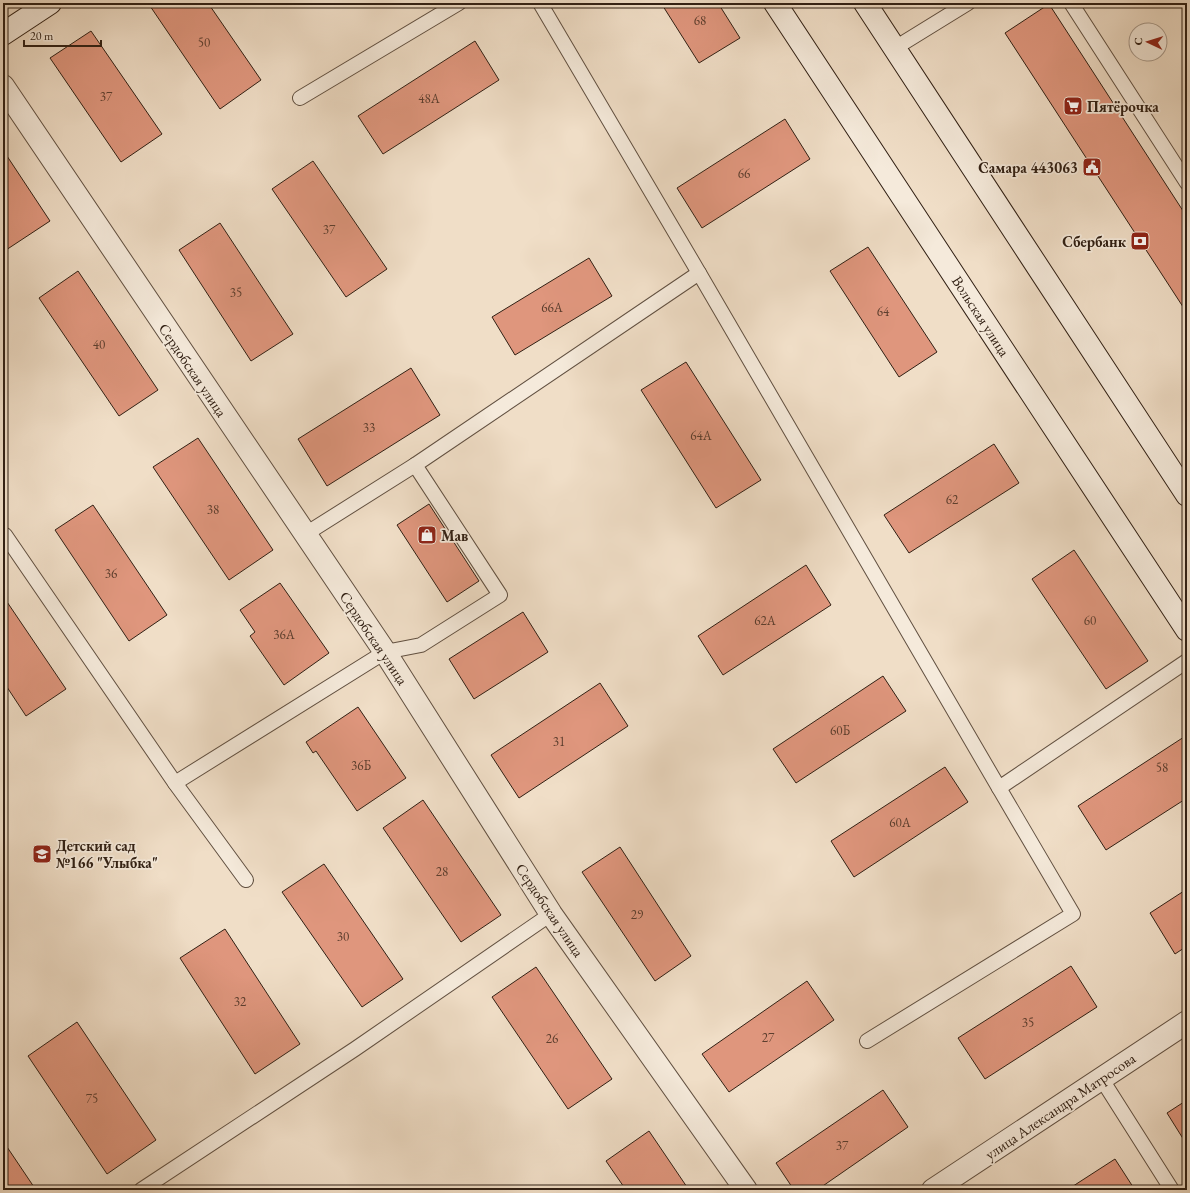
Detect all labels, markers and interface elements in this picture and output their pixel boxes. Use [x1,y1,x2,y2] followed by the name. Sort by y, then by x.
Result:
[694,12,706,29] house number: 68
[24,22,101,48] scale bar
[1128,22,1168,62] north arrow
[30,28,54,44] text: 20 m
[198,34,210,51] house number: 50
[1131,37,1145,46] text: С
[100,88,113,105] house number: 37
[418,90,441,107] house number: 48А
[1062,95,1084,117] supermarket icon: Пятёрочка
[1087,97,1159,116] place label: Пятёрочка
[1081,156,1103,178] public building icon: Самара 443063
[978,158,1078,177] place label: Самара 443063
[738,165,750,182] house number: 66
[323,221,336,238] house number: 37
[1129,230,1151,252] bank icon: Сбербанк
[1062,232,1127,251] place label: Сбербанк
[948,272,1014,360] street label: Вольская улица
[230,284,242,301] house number: 35
[541,299,564,316] house number: 66А
[877,303,890,320] house number: 64
[155,320,231,420] street label: Сердобская улица
[93,336,105,353] house number: 40
[363,419,375,436] house number: 33
[690,427,713,444] house number: 64А
[946,491,959,508] house number: 62
[207,501,219,518] house number: 38
[416,524,438,546] shop icon: Мав
[441,526,468,545] place label: Мав
[105,565,117,582] house number: 36
[336,588,412,688] street label: Сердобская улица
[754,612,777,629] house number: 62А
[1084,612,1096,629] house number: 60
[273,626,296,643] house number: 36А
[830,722,850,739] house number: 60Б
[553,733,565,750] house number: 31
[351,757,371,774] house number: 36Б
[1156,759,1168,776] house number: 58
[889,814,912,831] house number: 60А
[56,836,158,872] place label: Детский сад №166 "Улыбка"
[31,843,53,865] school or university icon: Детский сад №166 "Улыбка"
[512,860,588,960] street label: Сердобская улица
[436,863,448,880] house number: 28
[631,906,644,923] house number: 29
[337,928,349,945] house number: 30
[234,993,247,1010] house number: 32
[1022,1014,1034,1031] house number: 35
[762,1029,775,1046] house number: 27
[546,1030,558,1047] house number: 26
[981,1049,1139,1163] street label: улица Александра Матросова
[86,1090,98,1107] house number: 75
[836,1137,849,1154] house number: 37

